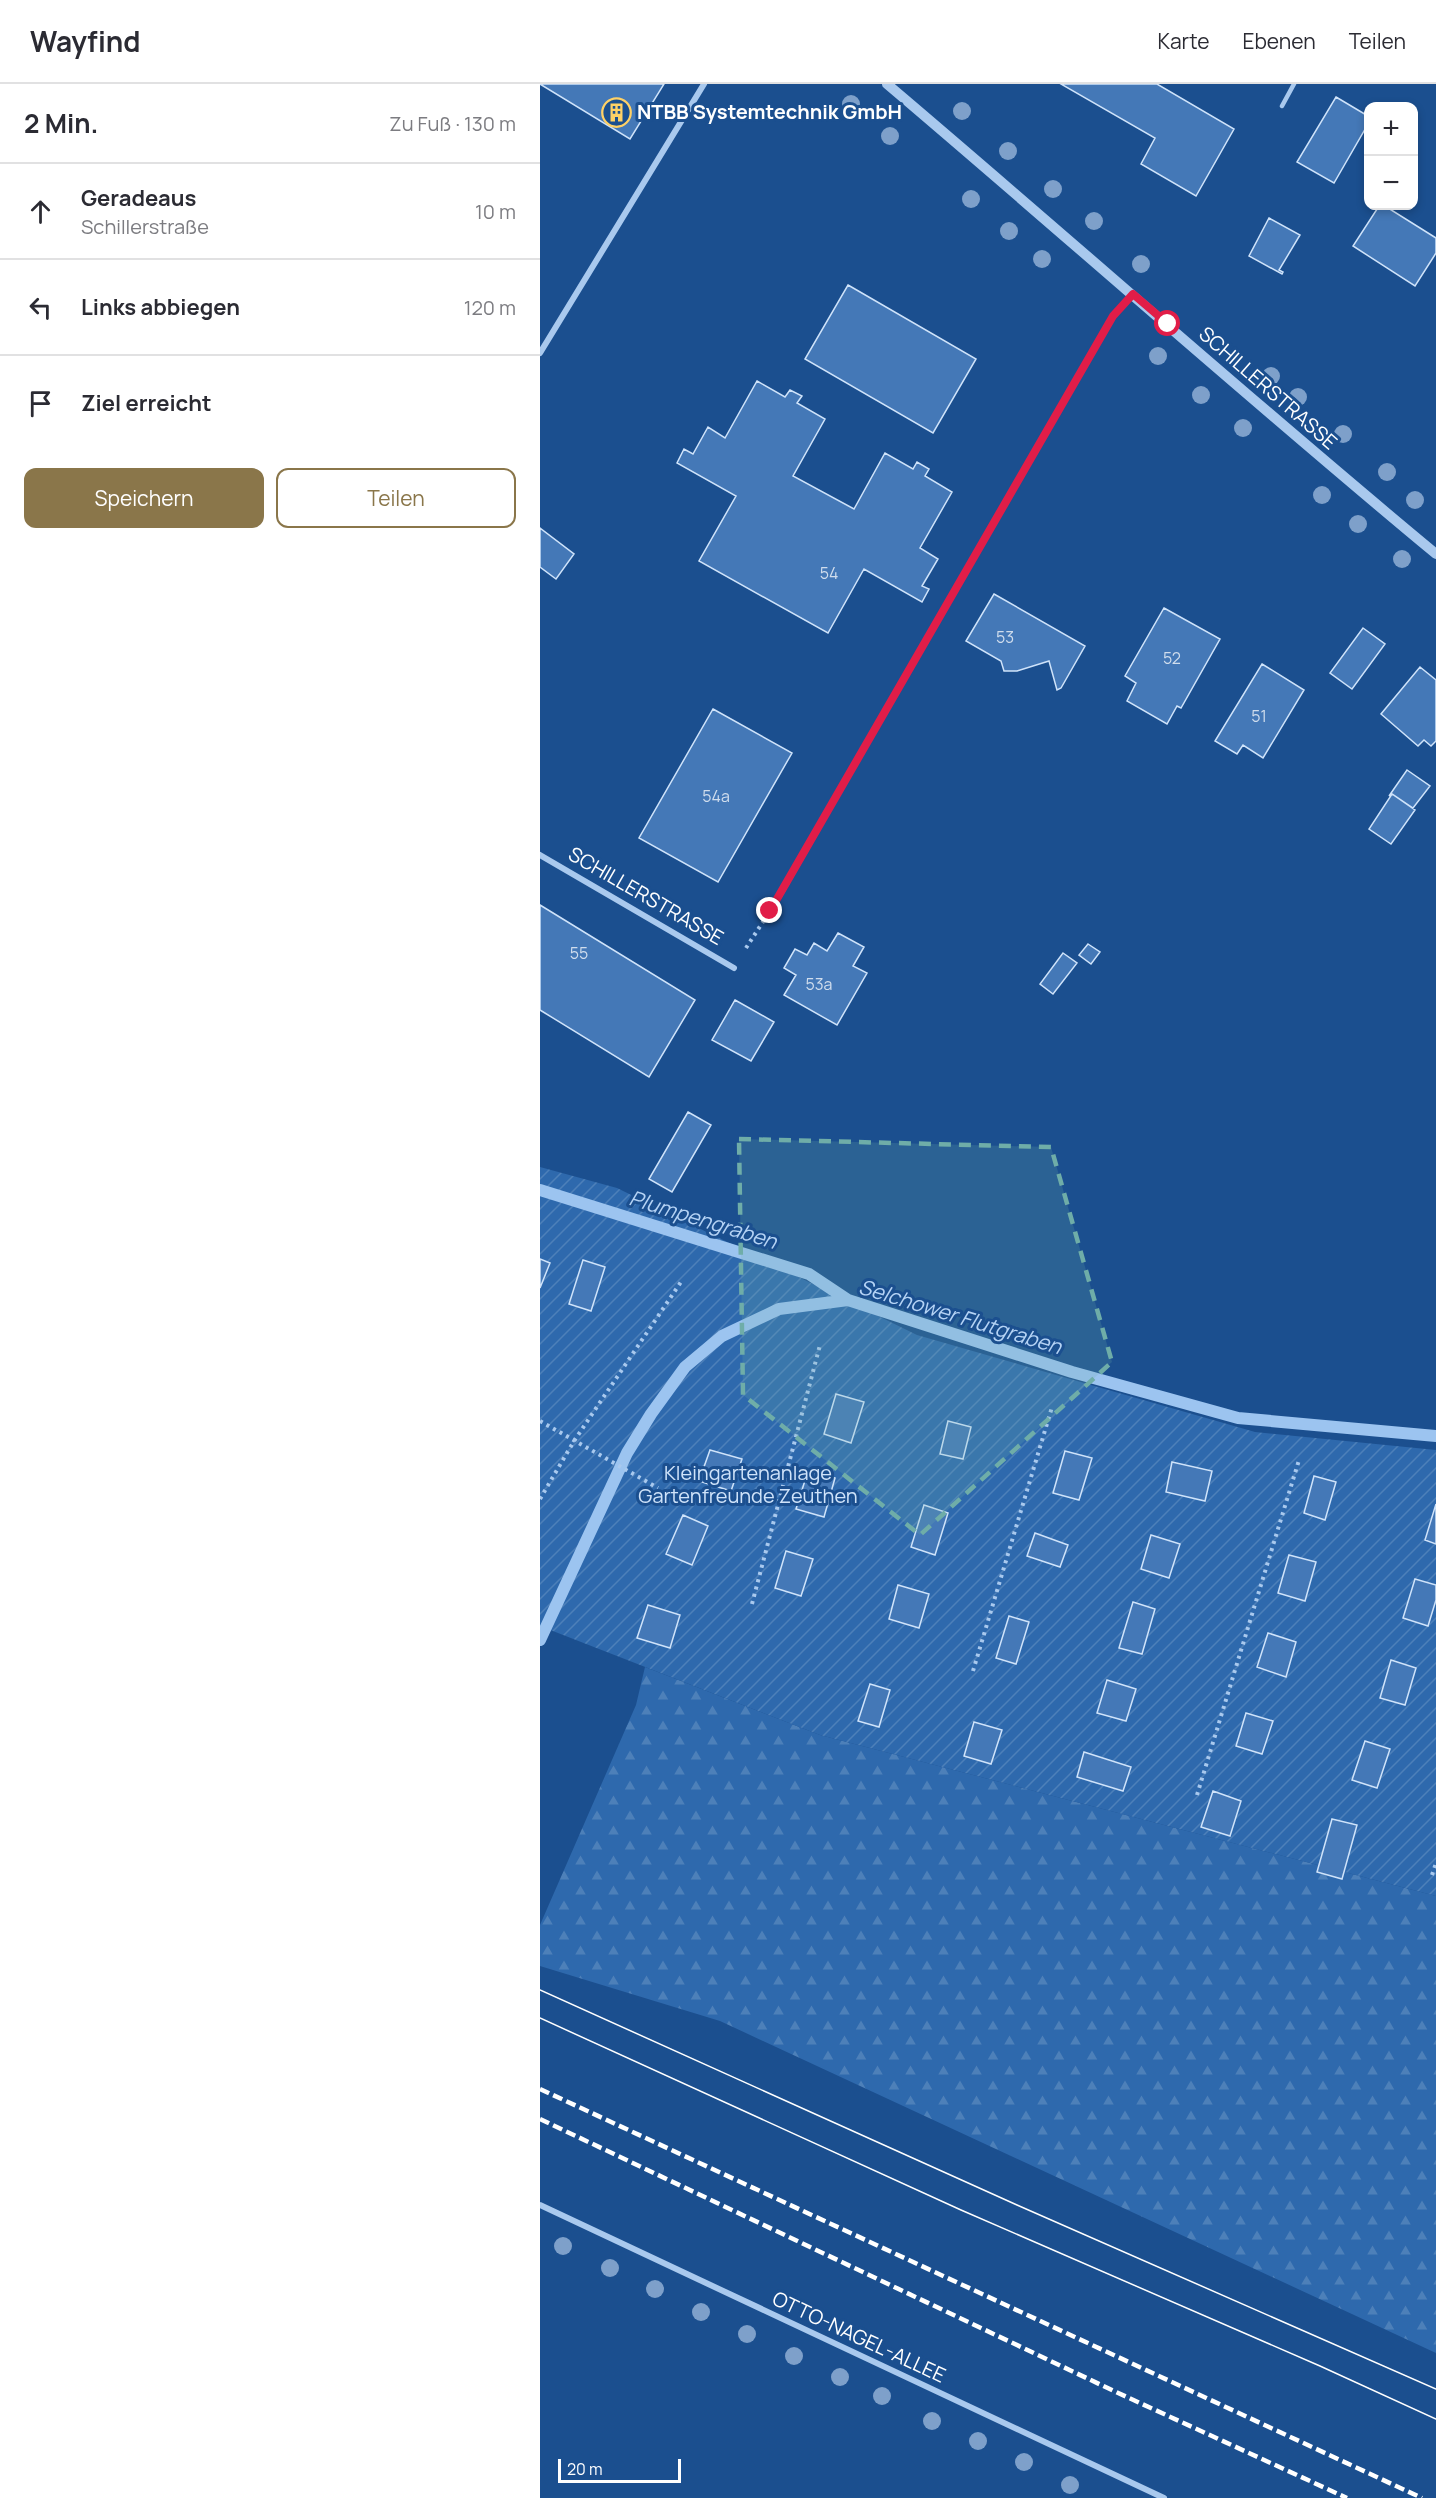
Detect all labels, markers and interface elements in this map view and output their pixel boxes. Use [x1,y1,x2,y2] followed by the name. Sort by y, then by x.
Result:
[30,22,140,60] text: Wayfind
[1157,27,1209,55] text: Karte
[1242,27,1316,55] text: Ebenen
[1349,27,1406,55] text: Teilen
[600,96,632,128] building icon: NTBB Systemtechnik GmbH
[637,98,902,125] place label: NTBB Systemtechnik GmbH
[1364,102,1418,210] map controls
[1364,102,1418,156] button: +
[24,105,98,141] text: 2 Min.
[389,110,516,137] text: Zu Fuß · 130 m
[1364,156,1418,210] button: −
[81,183,196,213] text: Geradeaus
[24,195,57,228] icon: ahead
[475,198,516,225] text: 10 m
[81,213,209,240] text: Schillerstraße
[24,291,57,324] icon: left
[81,292,240,322] text: Links abbiegen
[464,294,516,321] text: 120 m
[1154,310,1180,336] route start
[1193,320,1343,455] street label: SCHILLERSTRASSE
[24,387,57,420] icon: arrive
[81,388,212,418] text: Ziel erreicht
[24,468,264,528] button: Speichern
[276,468,516,528] button: Teilen
[820,562,838,584] house number: 54
[996,626,1014,648] house number: 53
[1163,647,1181,669] house number: 52
[1251,705,1267,727] house number: 51
[702,785,730,807] house number: 54a
[564,840,729,951] street label: SCHILLERSTRASSE
[756,897,782,923] route end
[570,942,588,964] house number: 55
[806,973,832,995] house number: 53a
[626,1183,782,1255] water label: Plumpengraben
[856,1272,1066,1361] water label: Selchower Flutgraben
[638,1459,858,1509] park label: Kleingartenanlage Gartenfreunde Zeuthen
[768,2285,950,2389] street label: OTTO-NAGEL-ALLEE
[558,2456,681,2484] scale bar
[567,2458,603,2480] text: 20 m

